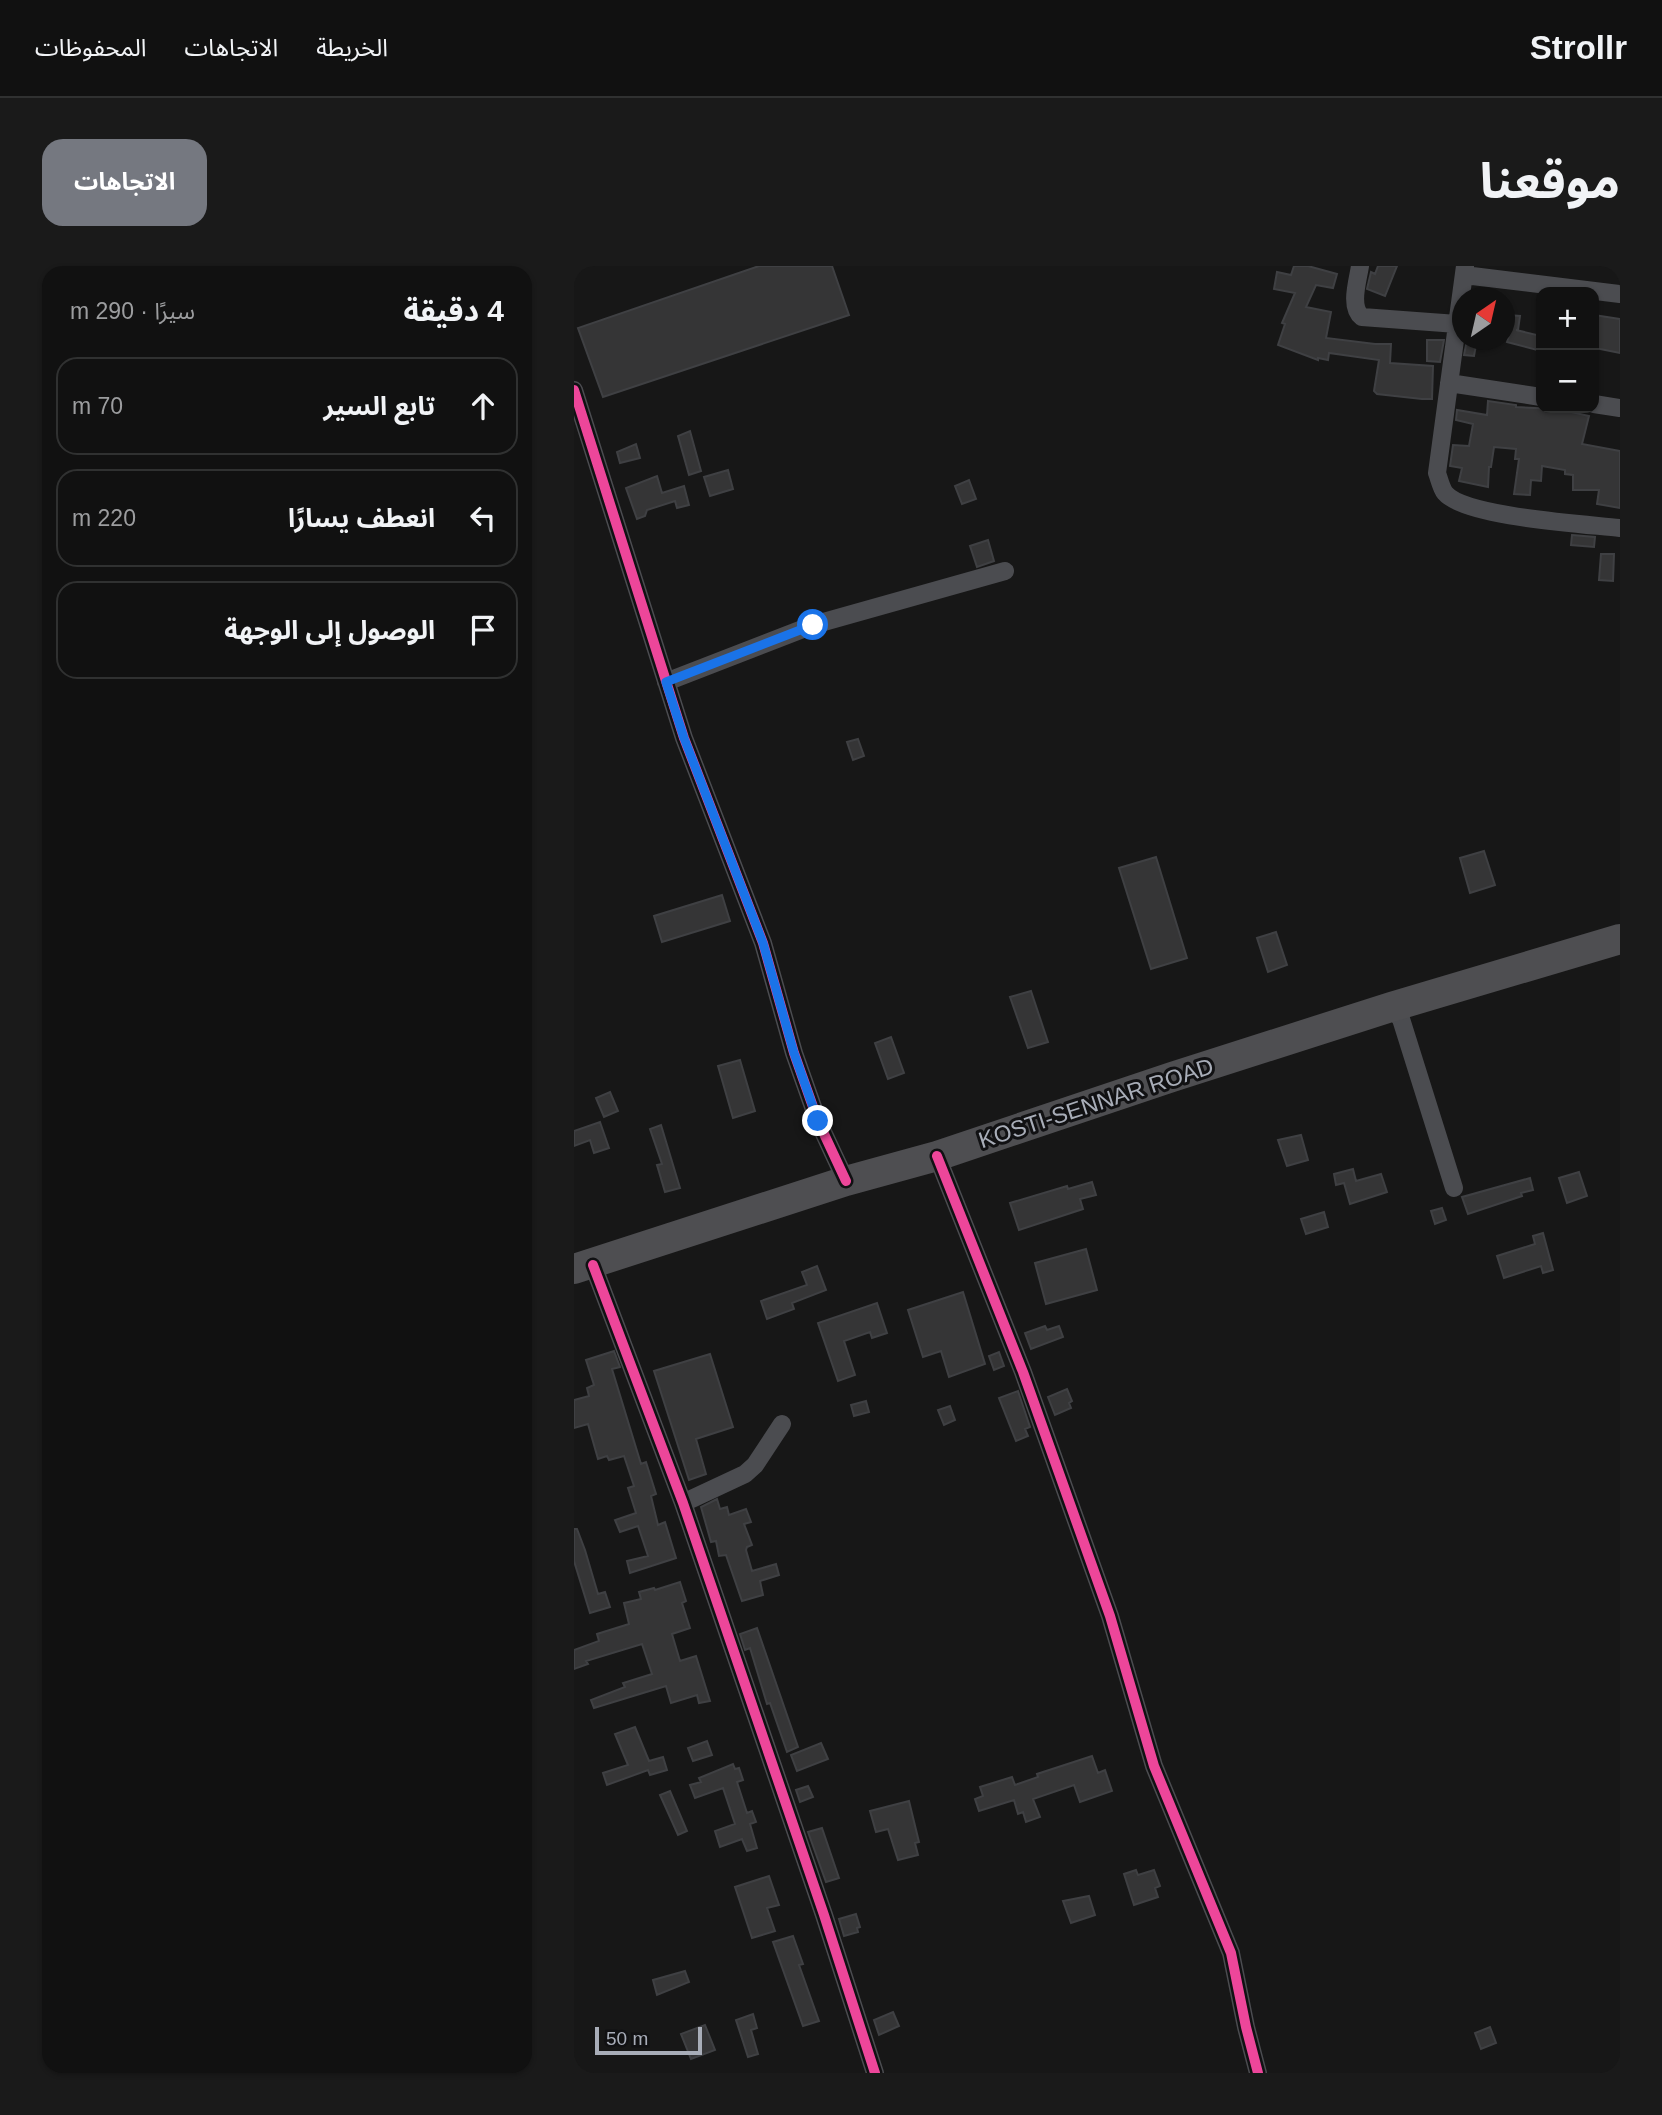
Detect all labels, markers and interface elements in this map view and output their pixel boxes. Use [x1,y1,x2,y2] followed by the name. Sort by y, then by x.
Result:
[1530,29,1627,66] text: Strollr
[35,34,146,61] text: المحفوظات
[184,34,278,61] text: الاتجاهات
[316,34,388,61] text: الخريطة
[42,139,207,226] button: الاتجاهات
[1480,154,1620,208] text: موقعنا
[1452,287,1515,350] north arrow
[1536,287,1599,413] map controls
[1536,287,1599,350] button: +
[403,294,504,327] text: 4 دقيقة
[70,298,195,324] text: سيرًا · 290 m
[1536,350,1599,413] button: −
[464,387,502,425] icon: ahead
[323,391,435,421] text: تابع السير
[72,393,123,419] text: 70 m
[464,499,502,537] icon: left
[288,503,435,533] text: انعطف يسارًا
[72,505,136,531] text: 220 m
[797,609,828,640] route start
[464,611,502,649] icon: arrive
[224,615,435,645] text: الوصول إلى الوجهة
[975,1053,1217,1153] street label: KOSTI-SENNAR ROAD
[802,1105,833,1136] route end
[595,2024,702,2056] scale bar
[606,2028,648,2049] text: 50 m

